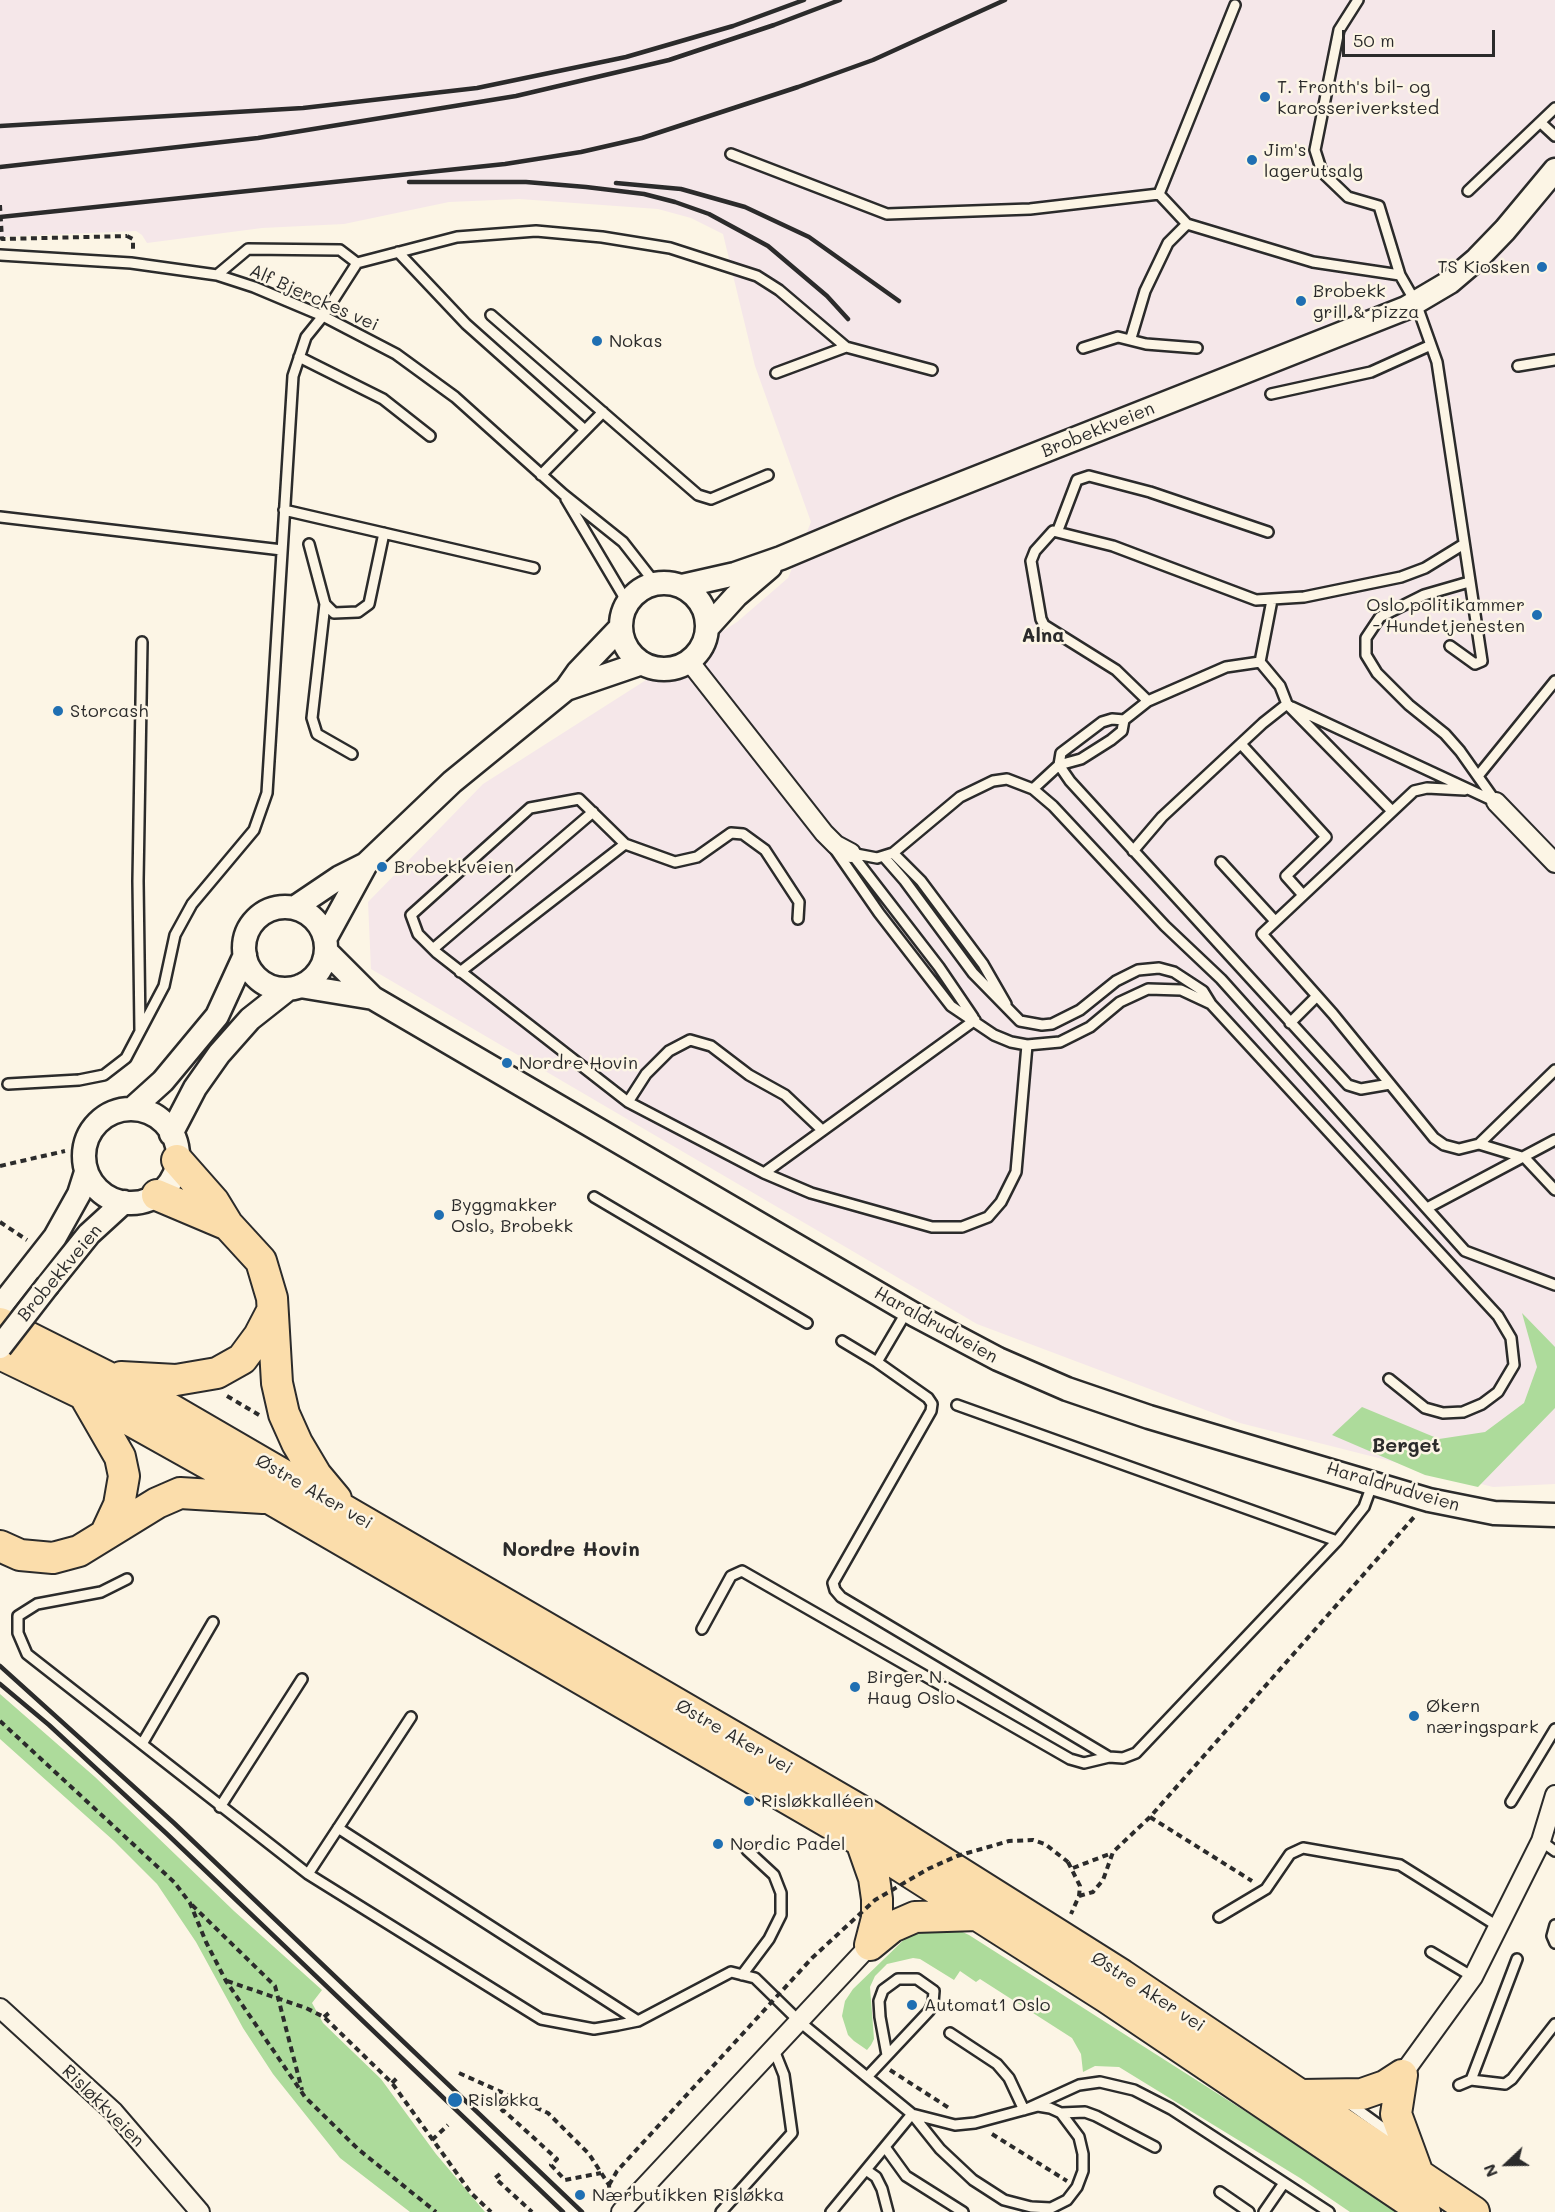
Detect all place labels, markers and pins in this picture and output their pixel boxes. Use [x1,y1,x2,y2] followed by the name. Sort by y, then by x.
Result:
[1277,76,1439,118] place label: T. Fronth's bil- og karosseriverksted
[1258,90,1272,104] marker: T. Fronth's bil- og karosseriverksted
[1264,139,1363,182] place label: Jim's lagerutsalg
[1245,153,1259,167] marker: Jim's lagerutsalg
[1438,256,1530,278] place label: TS Kiosken
[1535,260,1549,274] marker: TS Kiosken
[1313,280,1419,322] place label: Brobekk grill & pizza
[1294,294,1308,308] marker: Brobekk grill & pizza
[609,330,662,352] place label: Nokas
[590,334,604,348] marker: Nokas
[1366,594,1525,636] place label: Oslo politikammer - Hundetjenesten
[1530,608,1544,622] marker: Oslo politikammer - Hundetjenesten
[70,700,148,722] place label: Storcash
[51,704,65,718] marker: Storcash
[394,856,514,878] place label: Brobekkveien
[375,860,389,874] marker: Brobekkveien
[519,1052,638,1074] place label: Nordre Hovin
[500,1056,514,1070] marker: Nordre Hovin
[451,1194,573,1236] place label: Byggmakker Oslo, Brobekk
[432,1208,446,1222] marker: Byggmakker Oslo, Brobekk
[867,1666,955,1708] place label: Birger N. Haug Oslo
[848,1680,862,1694] marker: Birger N. Haug Oslo
[1426,1695,1538,1738] place label: Økern næringspark
[1407,1709,1421,1723] marker: Økern næringspark
[761,1790,874,1812] place label: Risløkkalléen
[742,1794,756,1808] marker: Risløkkalléen
[730,1833,846,1855] place label: Nordic Padel
[711,1837,725,1851] marker: Nordic Padel
[924,1994,1050,2016] place label: Automat1 Oslo
[905,1998,919,2012] marker: Automat1 Oslo
[468,2089,539,2111] place label: Risløkka
[446,2091,464,2109] marker: Risløkka
[592,2184,784,2206] place label: Nærbutikken Risløkka
[573,2188,587,2202] marker: Nærbutikken Risløkka

